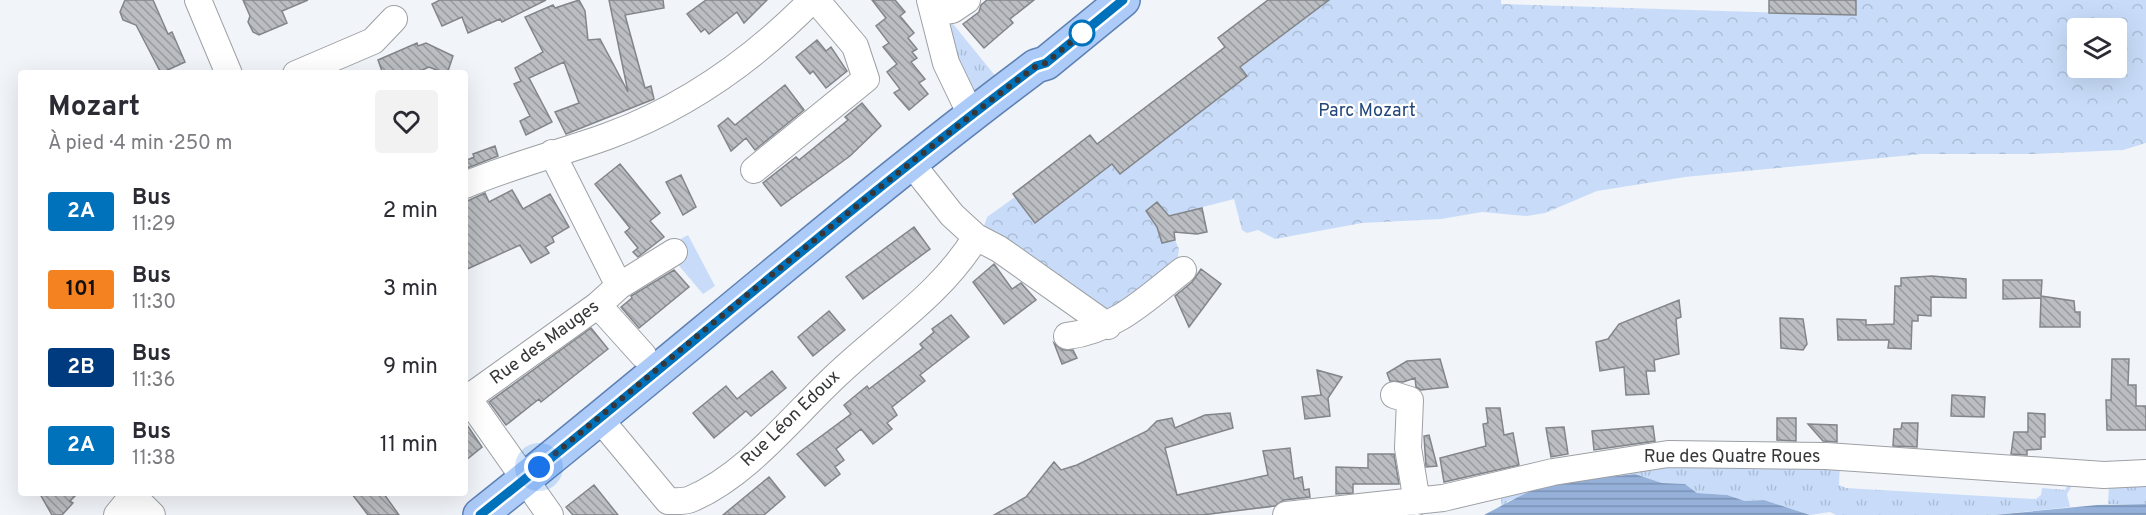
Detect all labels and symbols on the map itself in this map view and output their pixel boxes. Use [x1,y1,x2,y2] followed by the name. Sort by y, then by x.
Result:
[1069,20,1095,46] unlabelled marker
[1318,100,1416,123] park label: Parc Mozart
[486,296,604,390] street label: Rue des Mauges
[736,366,846,472] street label: Rue Léon Edoux
[1644,446,1820,469] street label: Rue des Quatre Roues
[524,452,554,482] your location

